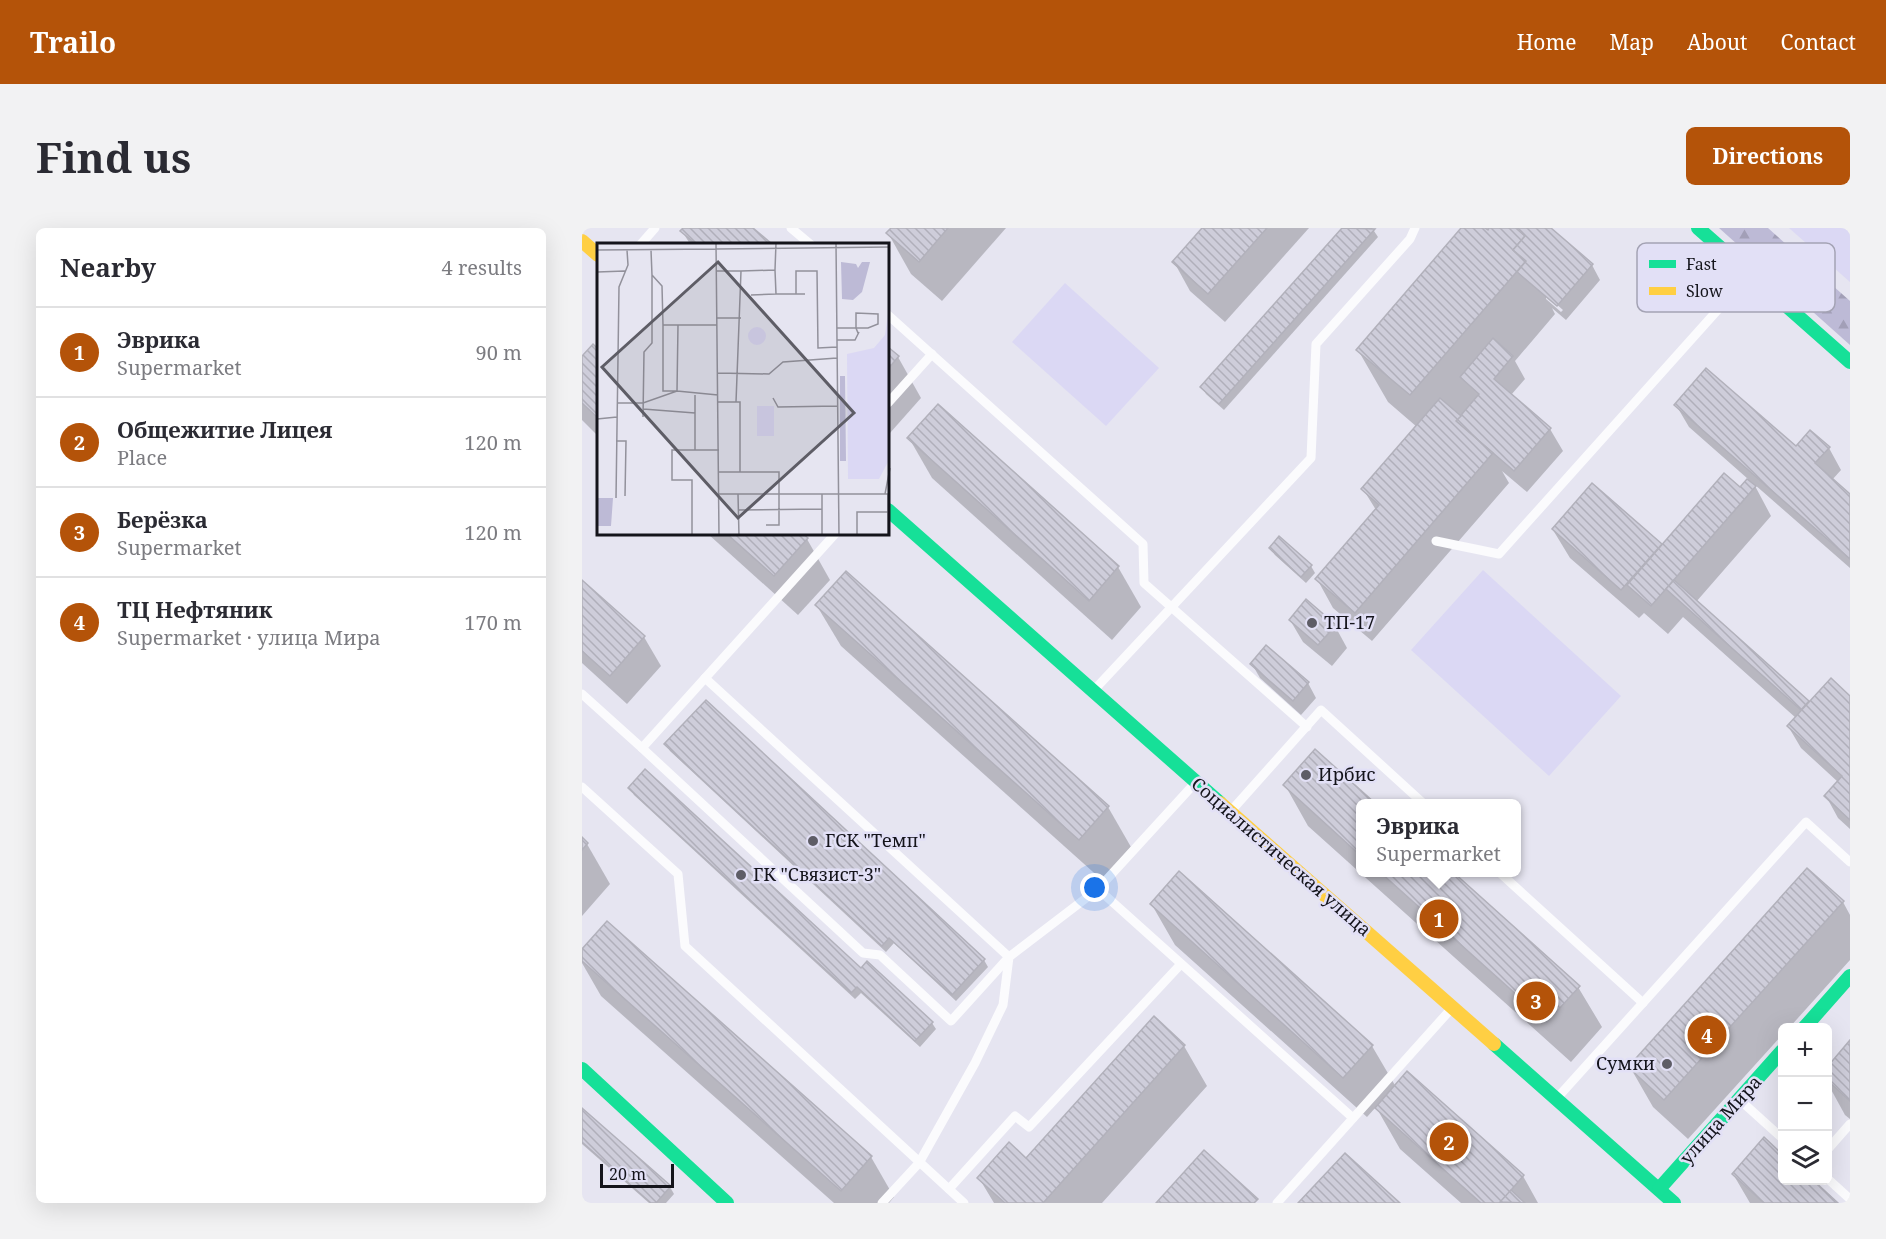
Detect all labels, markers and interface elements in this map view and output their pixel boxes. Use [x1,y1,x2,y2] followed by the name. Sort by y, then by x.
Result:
[30,23,116,61] text: Trailo
[1517,28,1577,56] text: Home
[1610,28,1654,56] text: Map
[1687,28,1748,56] text: About
[1781,28,1856,56] text: Contact
[1686,127,1850,185] button: Directions
[36,128,191,185] text: Find us
[597,243,890,536] inset map
[1637,243,1835,312] legend
[60,249,156,285] text: Nearby
[1686,253,1717,275] text: Fast
[442,254,522,281] text: 4 results
[1686,280,1723,302] text: Slow
[117,324,201,354] text: Эврика
[74,339,85,366] text: 1
[476,339,522,366] text: 90 m
[117,354,242,381] text: Supermarket
[117,414,332,444] text: Общежитие Лицея
[74,429,85,456] text: 2
[464,429,522,456] text: 120 m
[117,444,167,471] text: Place
[117,504,208,534] text: Берёзка
[74,519,85,546] text: 3
[464,519,522,546] text: 120 m
[117,534,242,561] text: Supermarket
[117,594,272,624] text: ТЦ Нефтяник
[74,609,85,636] text: 4
[464,609,522,636] text: 170 m
[1324,610,1375,634] place label: ТП-17
[1305,616,1319,630] marker: ТП-17
[117,624,381,651] text: Supermarket · улица Мира
[1318,762,1376,786] place label: Ирбис
[1299,768,1313,782] marker: Ирбис
[1187,771,1377,941] street label: Социалистическая улица
[1356,799,1521,877] popup
[1376,810,1460,840] text: Эврика
[825,828,926,852] place label: ГСК "Темп"
[806,834,820,848] marker: ГСК "Темп"
[1376,840,1501,867] text: Supermarket
[753,862,881,886] place label: ГК "Связист-3"
[734,868,748,882] marker: ГК "Связист-3"
[1080,873,1109,902] your location
[1420,896,1458,942] pin: 1
[1516,978,1556,1024] pin: 3
[1688,1012,1726,1058] pin: 4
[1778,1023,1832,1185] map controls
[1778,1023,1832,1077] button: +
[1596,1051,1655,1075] place label: Сумки
[1660,1057,1674,1071] marker: Сумки
[1674,1070,1766,1169] street label: улица Мира
[1778,1077,1832,1131] button: −
[1430,1120,1468,1164] pin: 2
[1778,1131,1832,1185] button: layers
[600,1161,674,1188] scale bar
[609,1163,646,1185] text: 20 m

